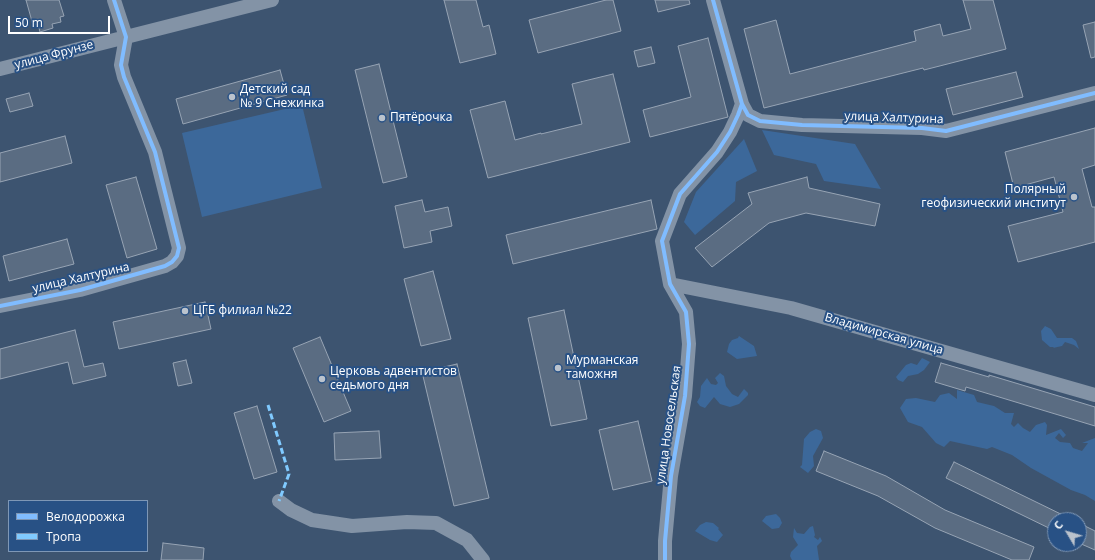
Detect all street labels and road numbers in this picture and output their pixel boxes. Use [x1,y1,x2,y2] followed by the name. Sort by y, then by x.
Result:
[13,38,95,72] street label: улица Фрунзе
[844,109,944,127] street label: улица Халтурина
[31,260,131,296] street label: улица Халтурина
[823,310,945,358] street label: Владимирская улица
[654,365,684,485] street label: улица Новосельская

